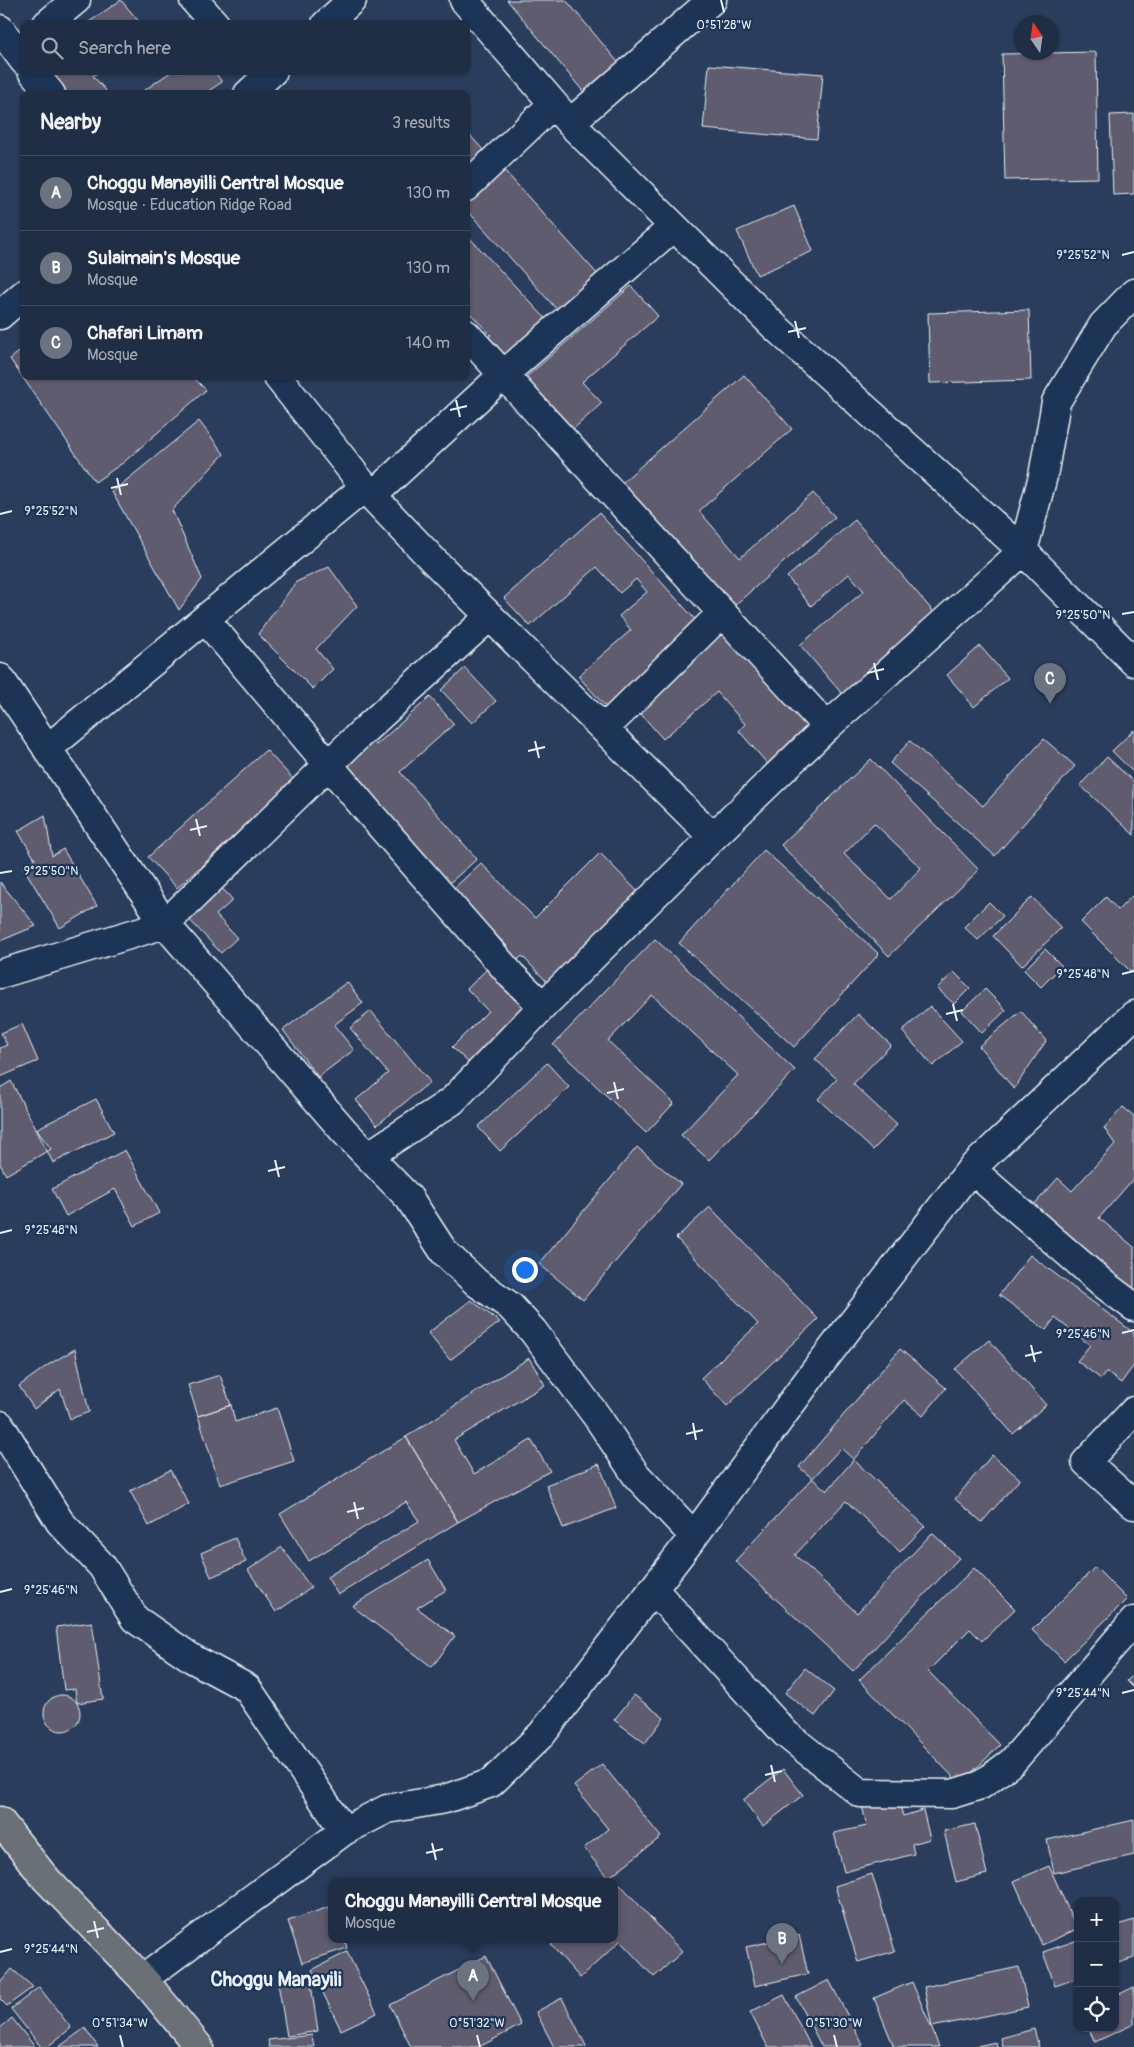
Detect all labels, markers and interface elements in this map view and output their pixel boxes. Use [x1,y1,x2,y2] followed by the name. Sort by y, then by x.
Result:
[1014,15,1059,60] north arrow
[697,18,751,33] text: 0°51'28"W
[20,20,470,75] search box
[38,34,66,62] icon: search
[78,36,171,60] text: Search here
[40,109,101,136] text: Nearby
[392,113,450,133] text: 3 results
[87,171,344,195] text: Choggu Manayilli Central Mosque
[51,183,61,203] text: A
[406,183,450,203] text: 130 m
[87,195,292,215] text: Mosque · Education Ridge Road
[87,246,240,270] text: Sulaimain's Mosque
[1056,248,1110,263] text: 9°25'52"N
[51,258,61,278] text: B
[406,258,450,278] text: 130 m
[87,270,138,290] text: Mosque
[87,321,203,345] text: Chafari Limam
[51,333,61,353] text: C
[406,333,450,353] text: 140 m
[87,345,138,365] text: Mosque
[24,504,78,519] text: 9°25'52"N
[1056,608,1110,623] text: 9°25'50"N
[1034,663,1066,704] pin: C
[24,864,78,879] text: 9°25'50"N
[1056,967,1110,982] text: 9°25'48"N
[24,1223,78,1238] text: 9°25'48"N
[512,1257,538,1283] your location
[1056,1327,1110,1342] text: 9°25'46"N
[24,1583,78,1598] text: 9°25'46"N
[1056,1686,1110,1701] text: 9°25'44"N
[328,1878,618,1943] popup
[345,1889,601,1913] text: Choggu Manayilli Central Mosque
[1074,1897,1119,2032] map controls
[1074,1897,1119,1942] button: +
[345,1913,395,1933] text: Mosque
[766,1923,798,1964] pin: B
[24,1942,78,1957] text: 9°25'44"N
[1074,1942,1119,1987] button: −
[457,1960,489,2001] pin: A
[210,1967,342,1992] district label: Choggu Manayili
[1074,1987,1119,2032] button: locate
[92,2016,148,2031] text: 0°51'34"W
[449,2016,505,2031] text: 0°51'32"W
[805,2016,863,2031] text: 0°51'30"W

